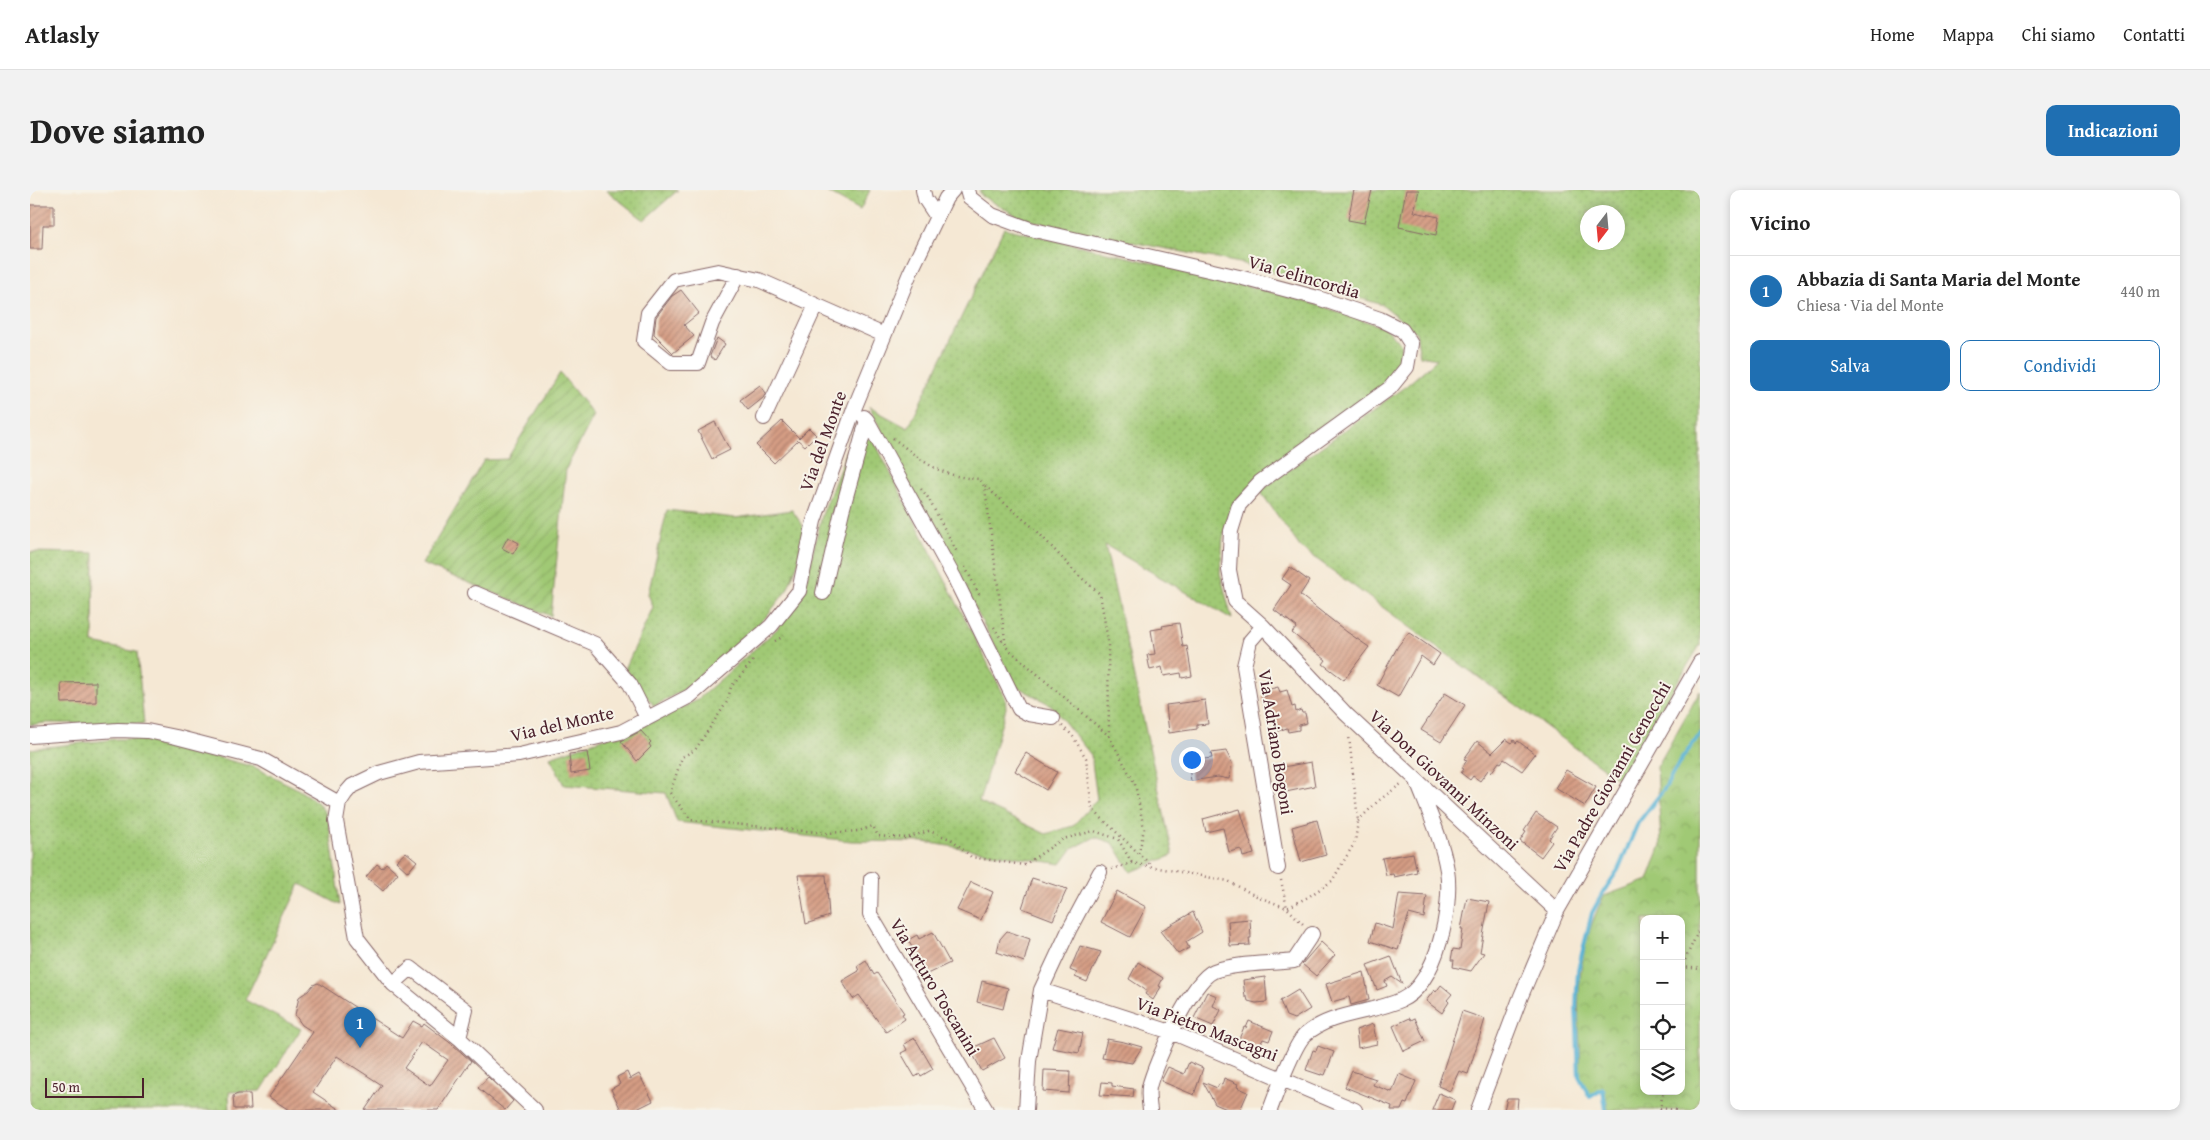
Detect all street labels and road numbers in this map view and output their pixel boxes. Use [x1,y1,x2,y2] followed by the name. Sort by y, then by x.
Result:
[1245,248,1364,306] street label: Via Celincordia
[792,387,853,495] street label: Via del Monte
[1252,667,1301,817] street label: Via Adriano Bogoni
[1546,676,1677,877] street label: Via Padre Giovanni Genocchi
[508,699,616,749] street label: Via del Monte
[1363,703,1525,857] street label: Via Don Giovanni Minzoni
[884,913,987,1061] street label: Via Arturo Toscanini
[1132,989,1282,1068] street label: Via Pietro Mascagni

